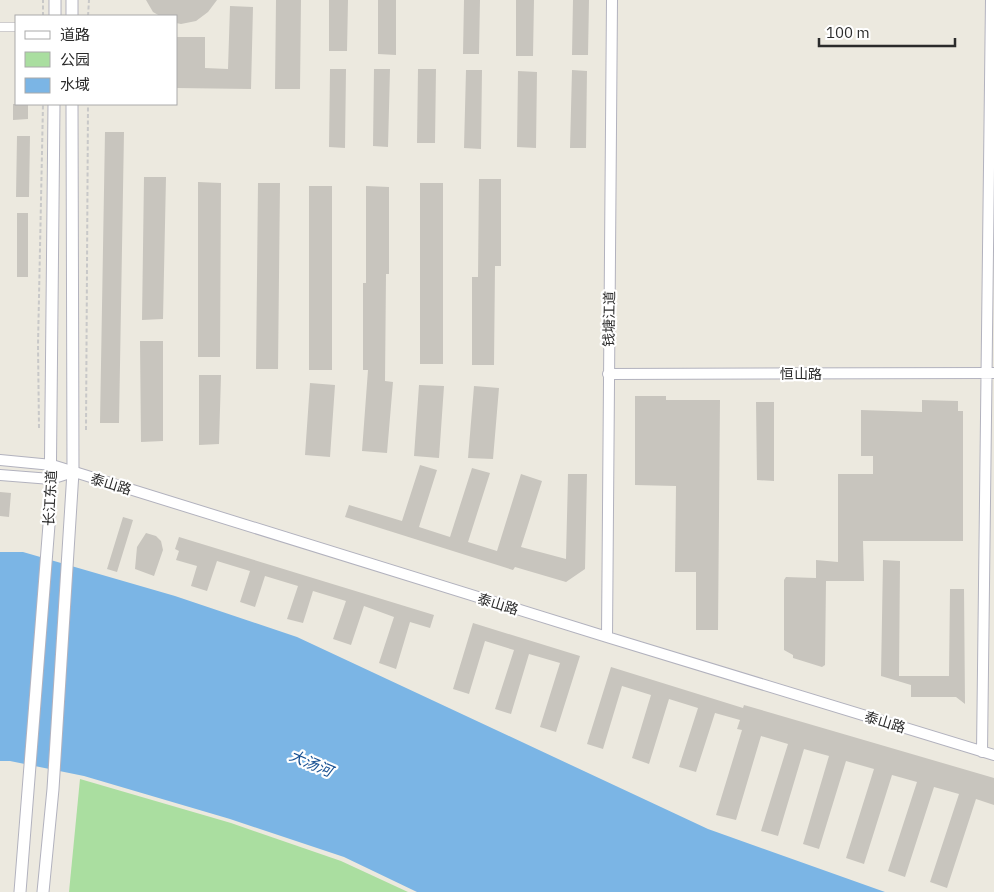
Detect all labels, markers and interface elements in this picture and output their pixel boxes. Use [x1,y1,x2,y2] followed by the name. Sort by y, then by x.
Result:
[15,15,178,105] legend
[819,15,955,47] scale bar
[826,23,870,42] text: 100 m
[60,25,90,44] text: 道路
[60,50,90,69] text: 公园
[60,75,90,94] text: 水域
[600,291,618,347] street label: 钱塘江道
[780,365,822,383] street label: 恒山路
[88,469,134,499] street label: 泰山路
[40,470,60,526] street label: 长江东道
[475,589,521,619] street label: 泰山路
[862,707,908,737] street label: 泰山路
[287,745,338,782] water label: 大汤河

